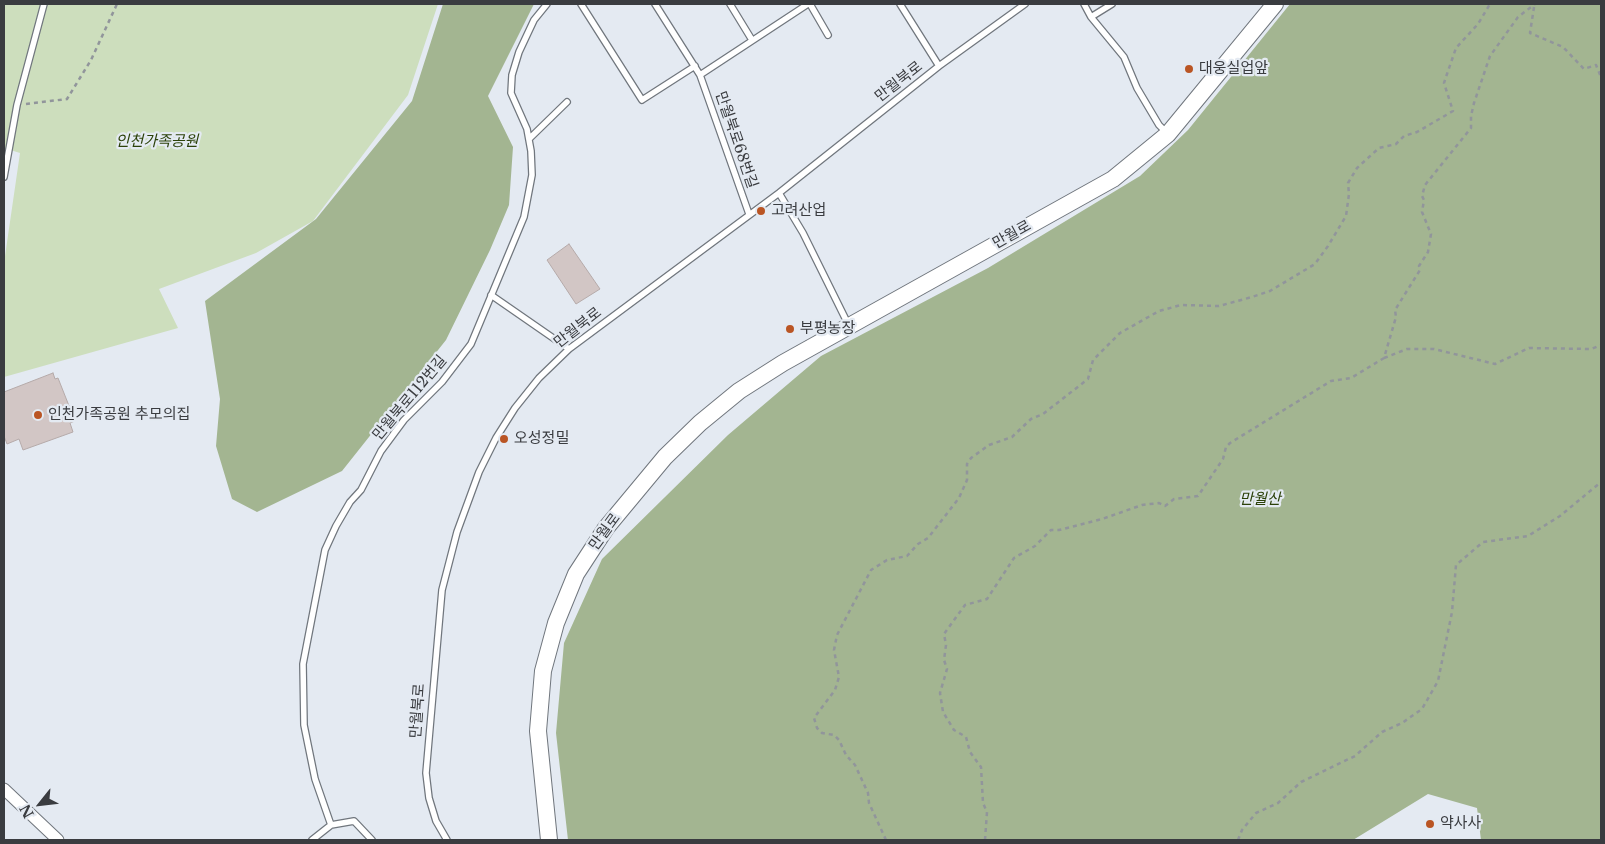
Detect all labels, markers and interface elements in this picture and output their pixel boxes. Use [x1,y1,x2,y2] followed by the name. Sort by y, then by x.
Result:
[872,58,926,106] street label: 만월북로
[1199,60,1268,78] place label: 대웅실업앞
[1183,63,1195,75] marker: 대웅실업앞
[711,89,761,191] street label: 만월북로68번길
[116,133,198,151] park label: 인천가족공원
[771,202,826,220] place label: 고려산업
[755,205,767,217] marker: 고려산업
[990,217,1034,253] street label: 만월로
[551,304,605,352] street label: 만월북로
[800,320,855,338] place label: 부평농장
[784,323,796,335] marker: 부평농장
[369,352,451,444] street label: 만월북로112번길
[48,406,190,424] place label: 인천가족공원 추모의집
[32,409,44,421] marker: 인천가족공원 추모의집
[514,430,569,448] place label: 오성정밀
[498,433,510,445] marker: 오성정밀
[1239,491,1281,509] park label: 만월산
[586,510,624,554] street label: 만월로
[407,683,429,739] street label: 만월북로
[15,779,65,829] north arrow
[16,801,38,821] text: N
[1440,815,1481,833] place label: 약사사
[1424,818,1436,830] marker: 약사사

